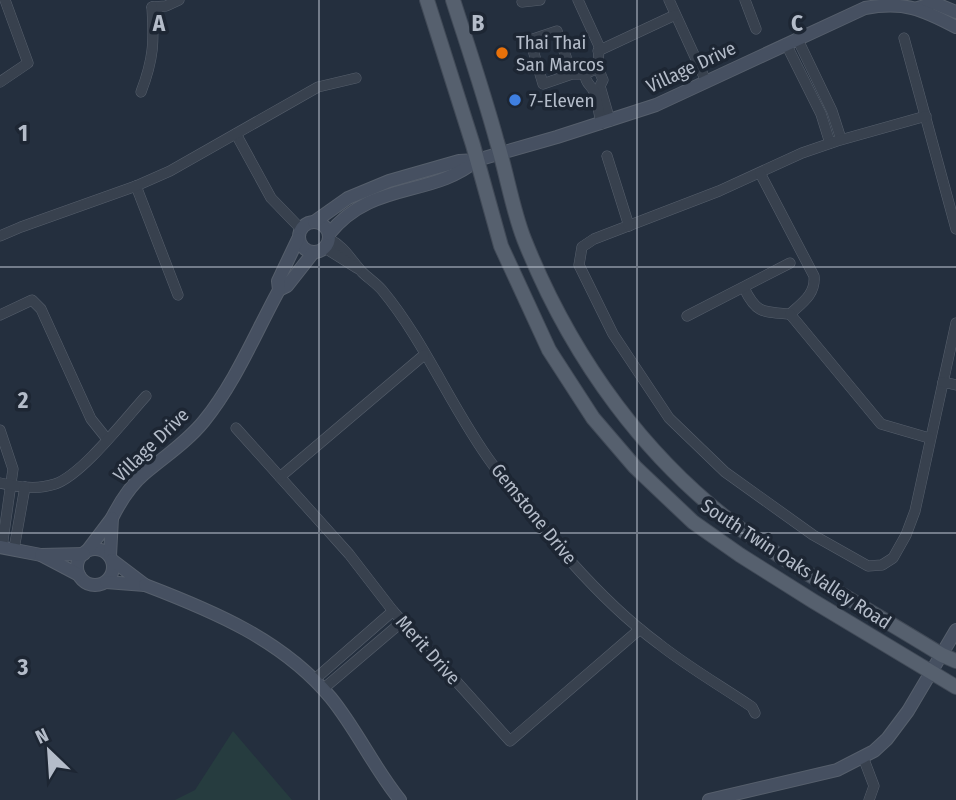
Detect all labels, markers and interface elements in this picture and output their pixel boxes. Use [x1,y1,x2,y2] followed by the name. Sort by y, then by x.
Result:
[152,9,166,37] text: A
[472,9,485,37] text: B
[791,9,803,37] text: C
[516,31,604,76] place label: Thai Thai San Marcos
[643,36,739,98] street label: Village Drive
[494,45,510,61] marker: Thai Thai San Marcos
[529,89,595,112] place label: 7-Eleven
[507,92,523,108] marker: 7-Eleven
[18,119,28,147] text: 1
[17,386,29,414] text: 2
[108,403,194,487] street label: Village Drive
[486,459,582,569] street label: Gemstone Drive
[697,494,895,634] street label: South Twin Oaks Valley Road
[391,611,465,689] street label: Merit Drive
[17,653,29,681] text: 3
[14,716,84,786] north arrow
[32,723,52,749] text: N

